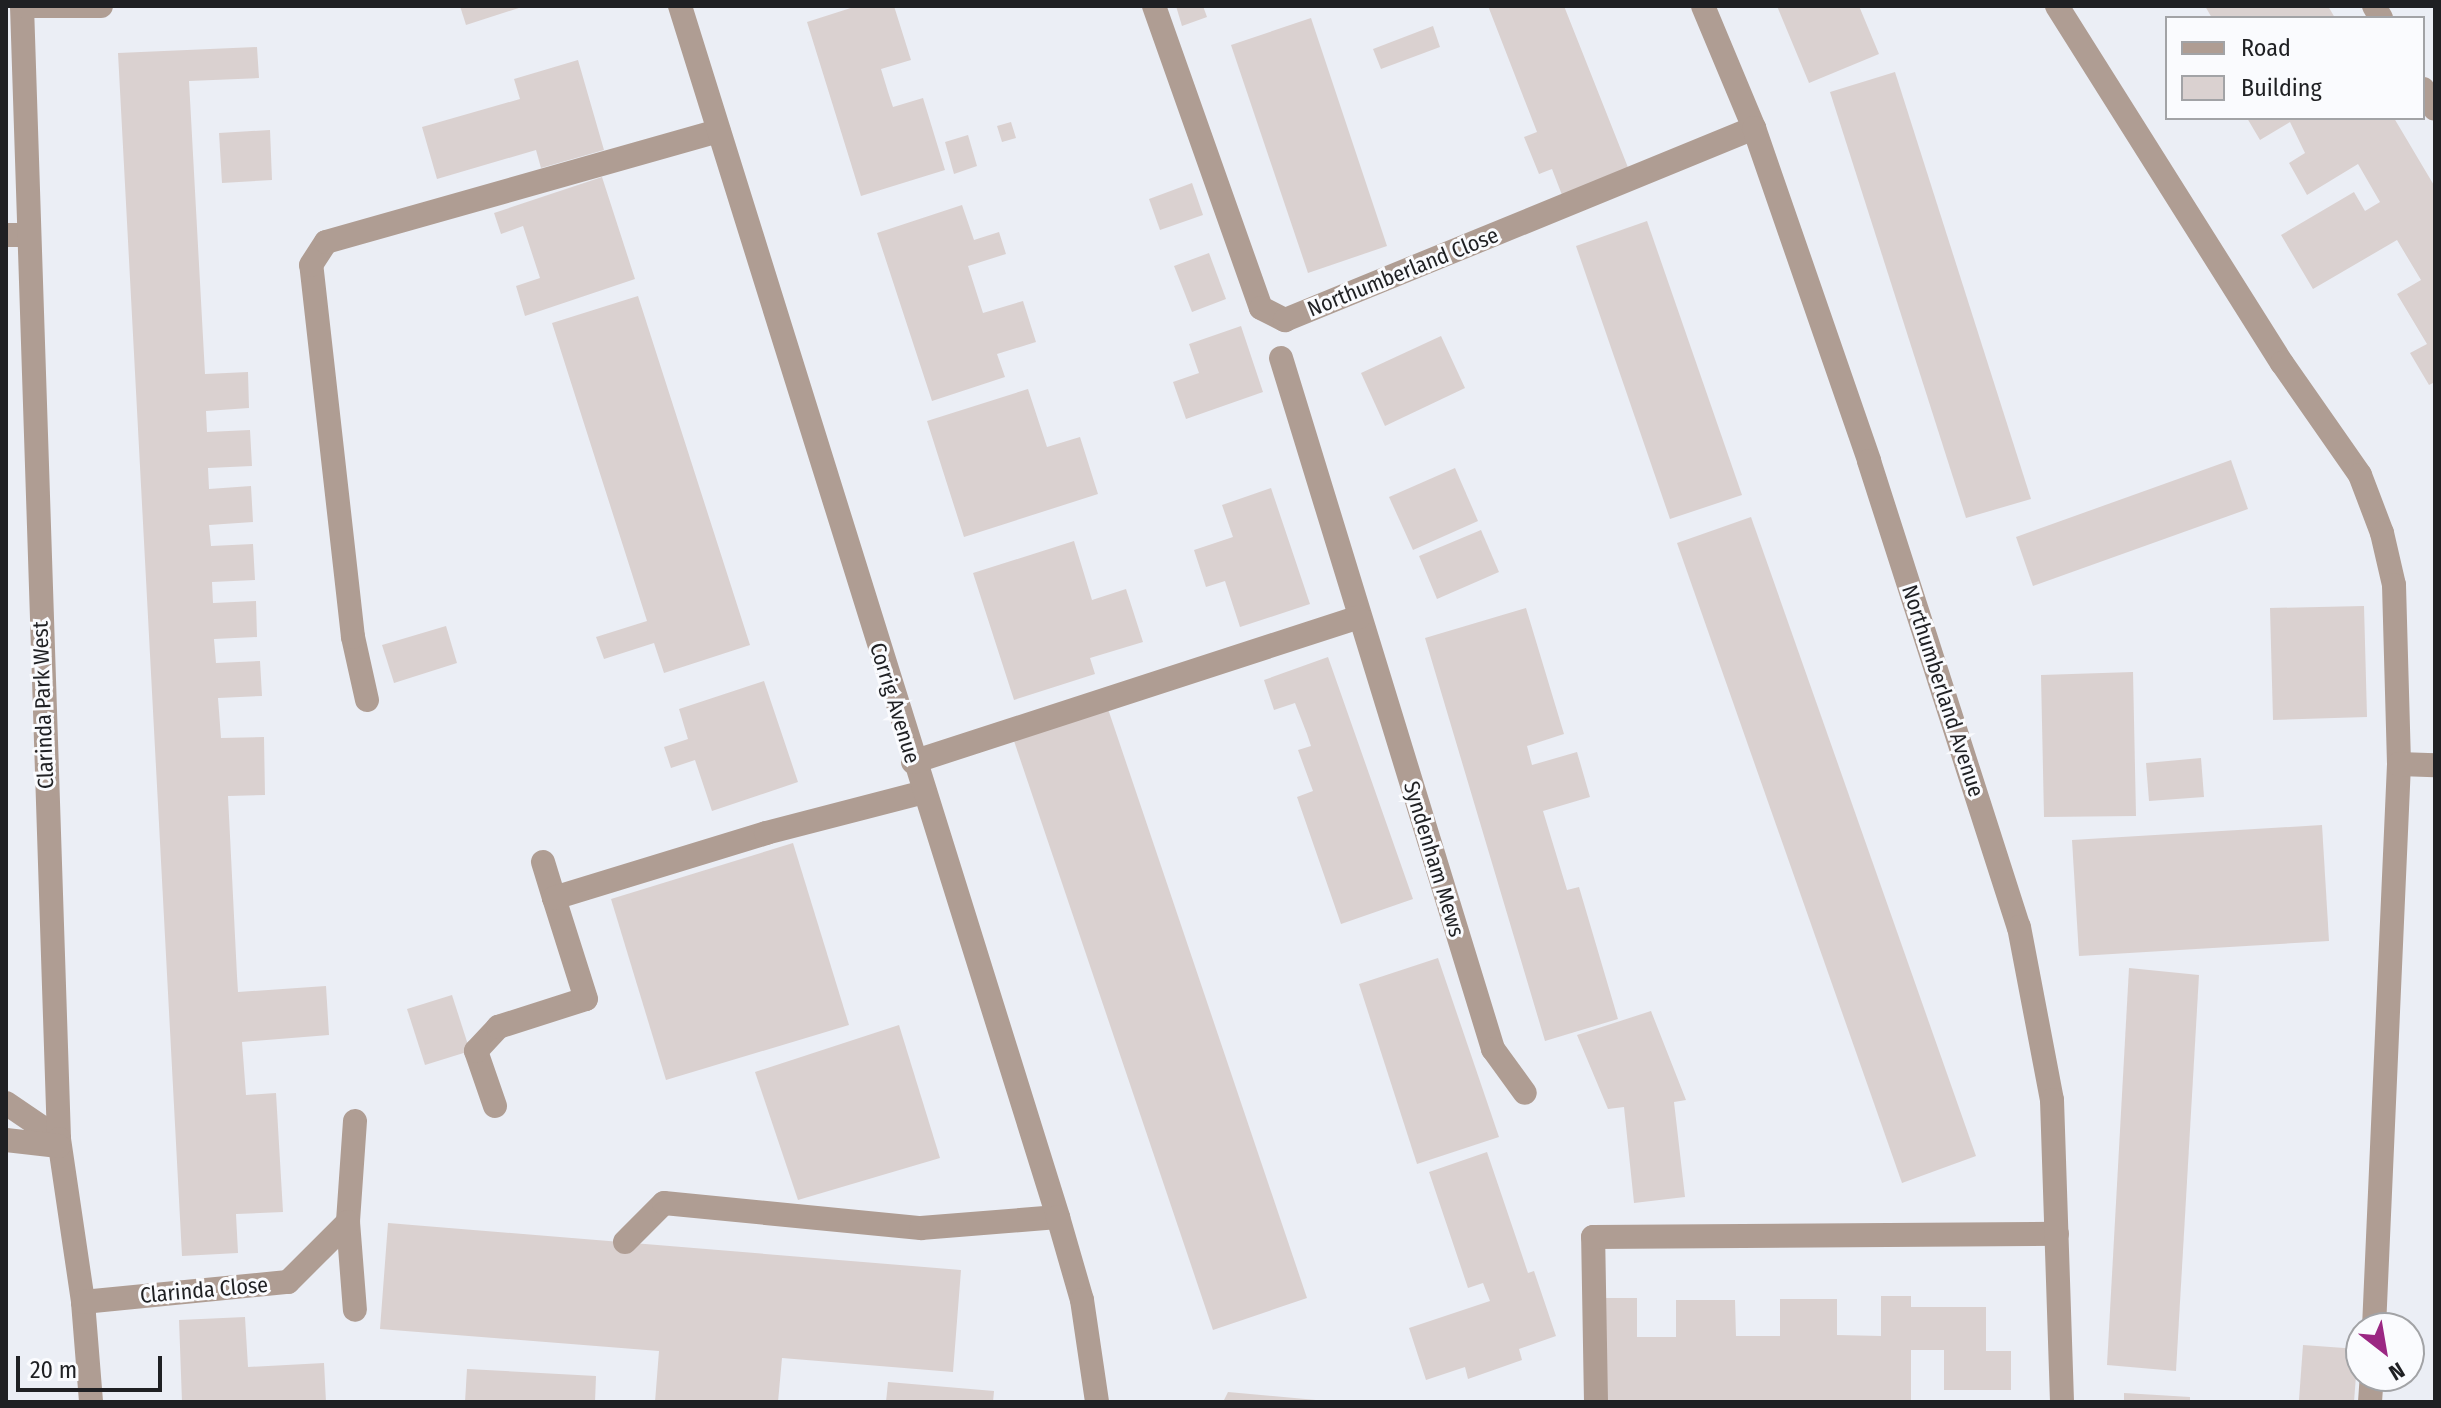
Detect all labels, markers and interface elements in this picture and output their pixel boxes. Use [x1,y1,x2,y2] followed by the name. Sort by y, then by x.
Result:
[2165,16,2425,120] legend
[2241,34,2291,62] text: Road
[2241,74,2322,102] text: Building
[1304,222,1502,322] street label: Northumberland Close
[1896,582,1990,800] street label: Northumberland Avenue
[27,621,59,789] street label: Clarinda Park West
[864,639,926,767] street label: Corrig Avenue
[1398,778,1470,940] street label: Syndenham Mews
[139,1271,269,1309] street label: Clarinda Close
[2345,1312,2425,1392] north arrow
[20,1340,166,1390] scale bar
[30,1356,77,1384] text: 20 m
[2384,1356,2409,1386] text: N

